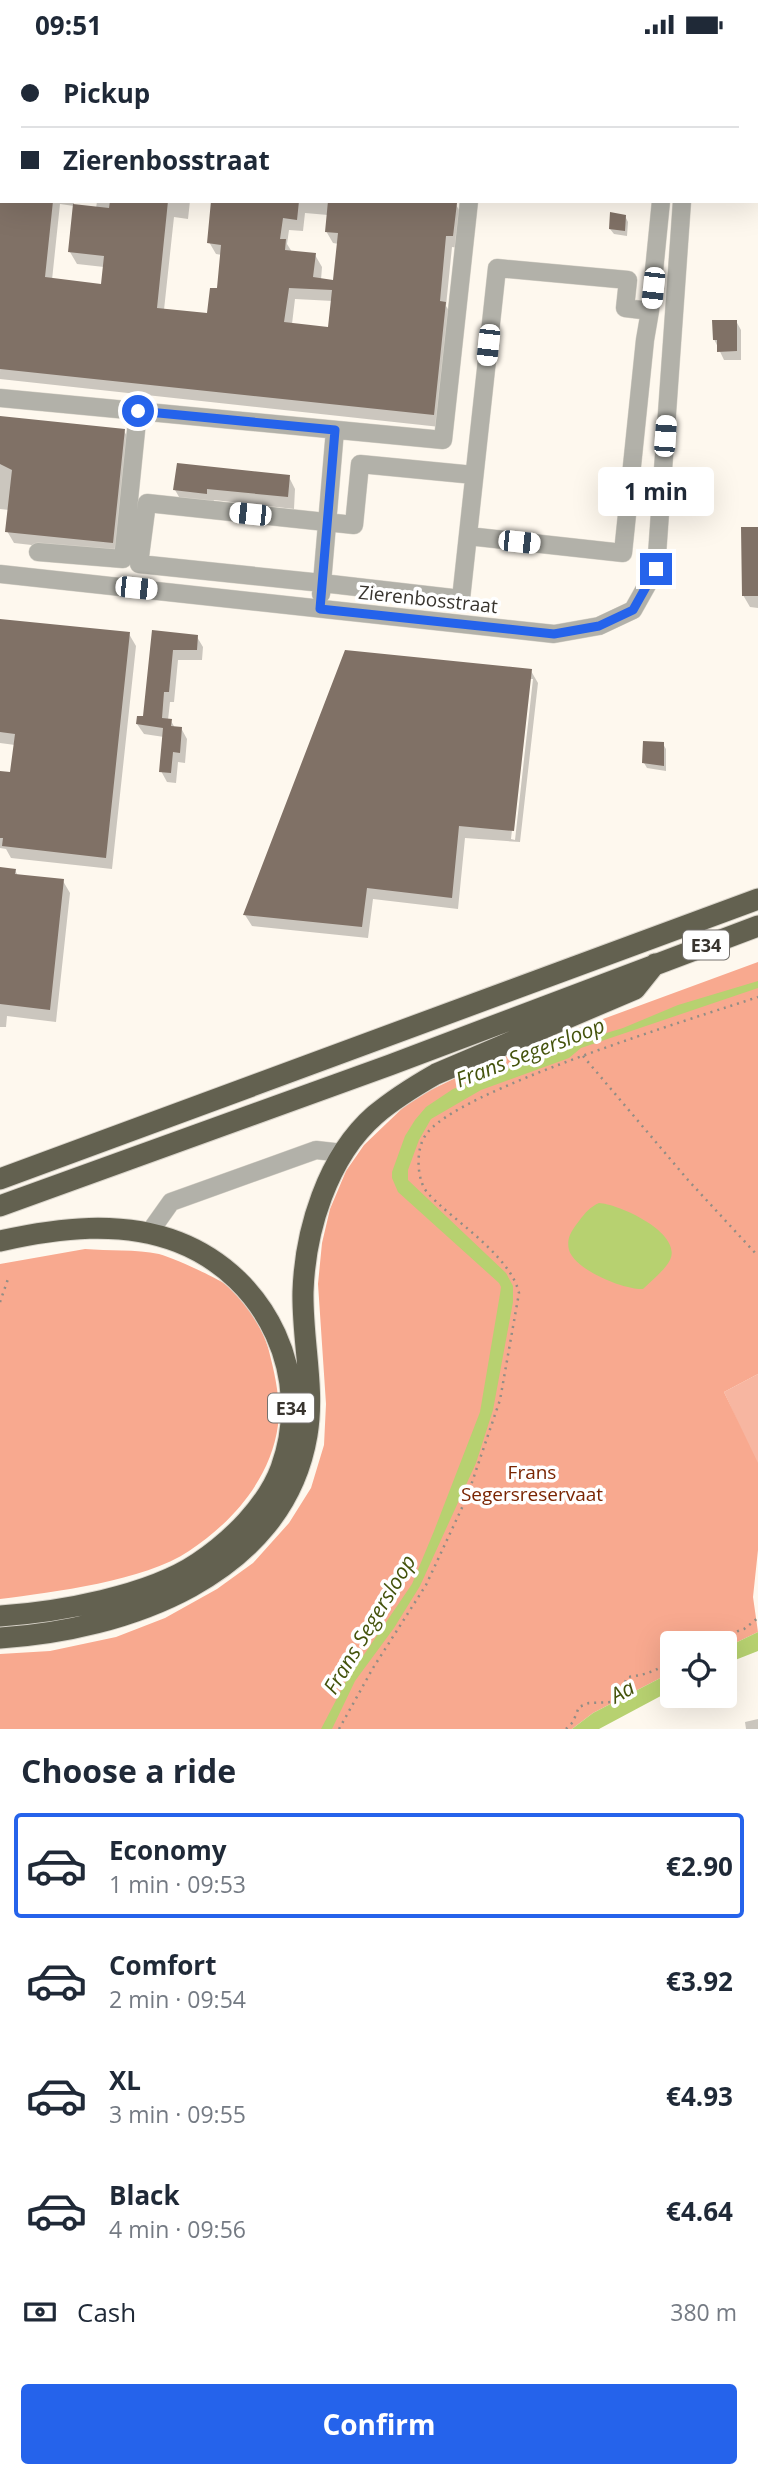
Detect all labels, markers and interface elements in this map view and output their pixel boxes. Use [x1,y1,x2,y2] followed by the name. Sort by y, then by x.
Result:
[35,7,102,43] text: 09:51
[63,75,150,111] text: Pickup
[63,142,270,178] text: Zierenbosstraat
[641,266,666,310] car
[476,323,501,367] car
[122,395,154,427] route start
[654,414,677,458] car
[598,468,714,517] callout: 1 min
[624,475,688,507] text: 1 min
[229,501,272,527] car
[498,529,541,555] car
[640,553,672,585] route end
[115,575,158,601] car
[357,579,499,619] street label: Zierenbosstraat
[683,931,729,960] road number: E34
[451,1011,609,1093] water label: Frans Segersloop
[268,1393,314,1423] road number: E34
[461,1459,603,1507] park label: Frans Segersreservaat
[316,1549,422,1699] water label: Frans Segersloop
[660,1631,737,1708] map controls
[660,1631,737,1708] button: locate
[603,1673,639,1710] water label: Aa
[21,1749,236,1792] text: Choose a ride
[109,1832,227,1868] text: Economy
[25,1834,88,1897] icon: car
[666,1848,733,1884] text: €2.90
[109,1868,246,1900] text: 1 min · 09:53
[109,1947,216,1983] text: Comfort
[25,1949,88,2012] icon: car
[666,1963,733,1999] text: €3.92
[109,1983,246,2015] text: 2 min · 09:54
[109,2062,141,2098] text: XL
[25,2064,88,2127] icon: car
[666,2078,733,2114] text: €4.93
[109,2098,246,2130] text: 3 min · 09:55
[109,2177,180,2213] text: Black
[25,2179,88,2242] icon: car
[666,2193,733,2229] text: €4.64
[109,2213,246,2245] text: 4 min · 09:56
[21,2293,59,2331] icon: cash
[77,2294,136,2330] text: Cash
[670,2296,737,2328] text: 380 m
[21,2384,737,2464] button: Confirm

